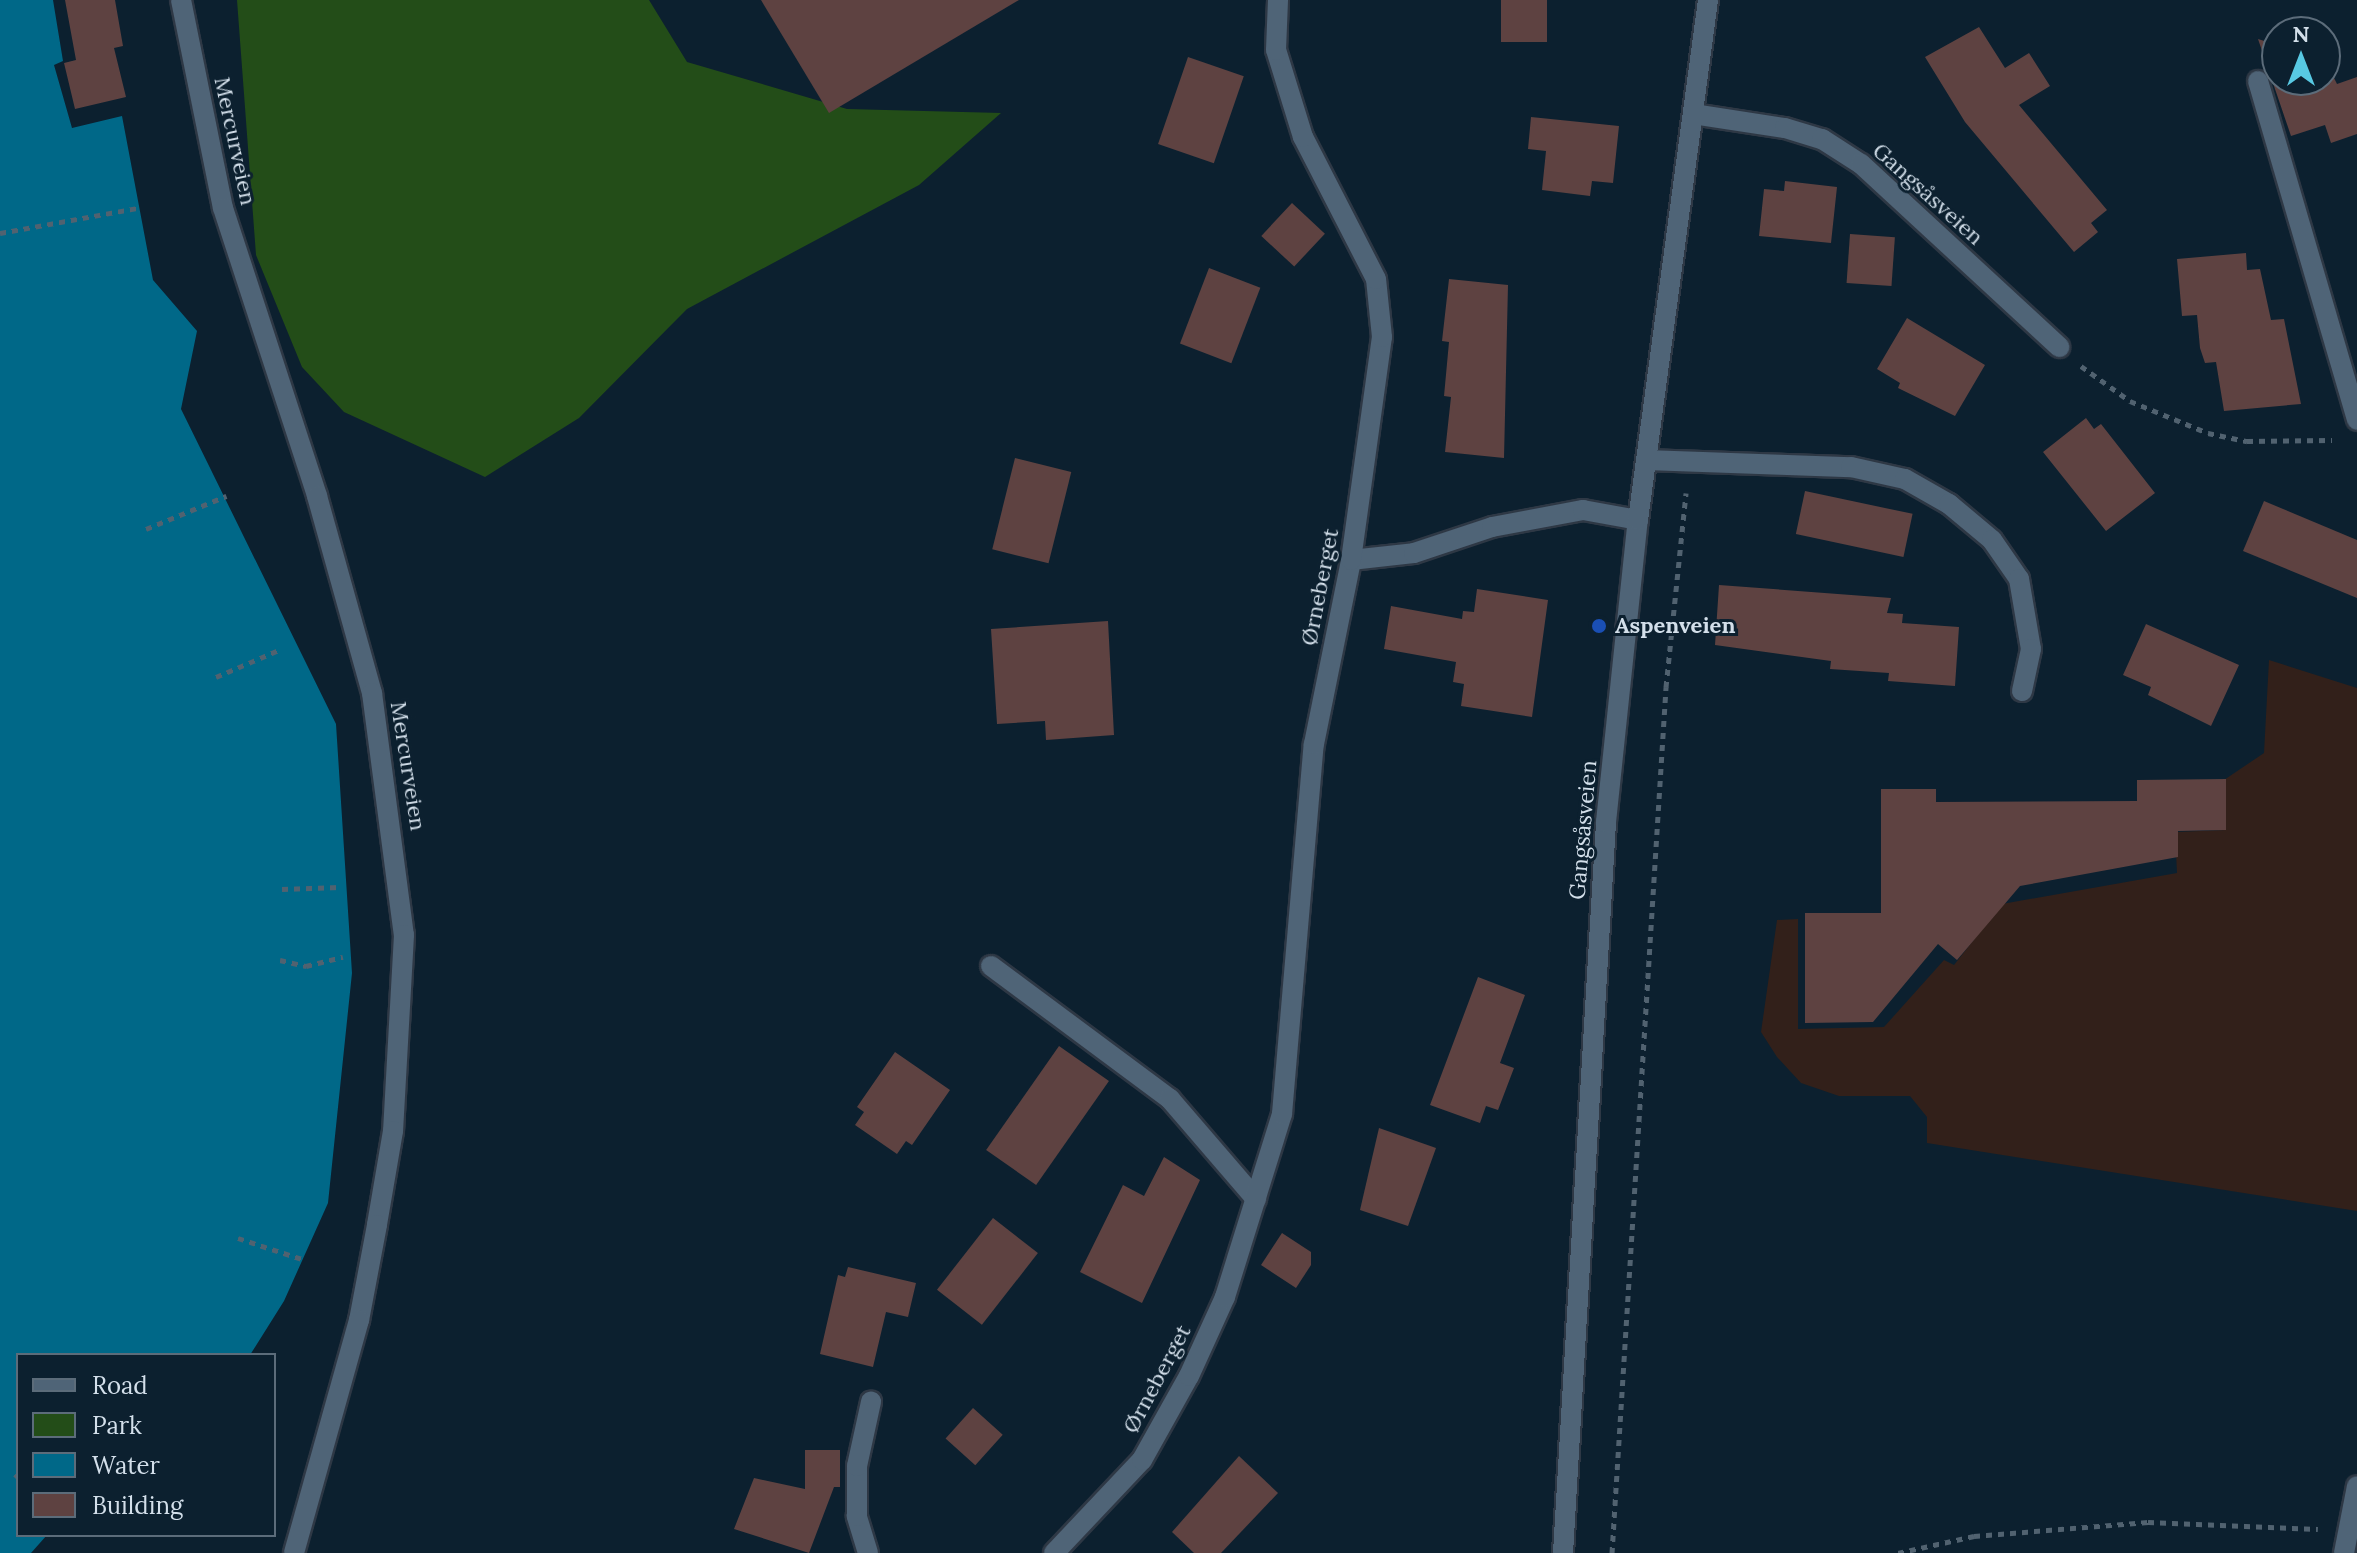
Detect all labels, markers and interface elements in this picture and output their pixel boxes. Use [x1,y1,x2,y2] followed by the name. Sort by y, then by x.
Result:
[2261,16,2341,96] north arrow
[2292,20,2310,48] text: N
[209,75,261,207] street label: Mercurveien
[1867,137,1989,251] street label: Gangsåsveien
[1296,526,1344,648] street label: Ørneberget
[1615,613,1735,639] place label: Aspenveien
[1590,617,1608,635] marker: Aspenveien
[385,700,431,832] street label: Mercurveien
[1564,759,1602,901] street label: Gangsåsveien
[1117,1320,1197,1438] street label: Ørneberget
[16,1353,276,1537] legend
[92,1370,148,1401] text: Road
[92,1410,142,1441] text: Park
[92,1450,160,1481] text: Water
[92,1490,183,1521] text: Building

